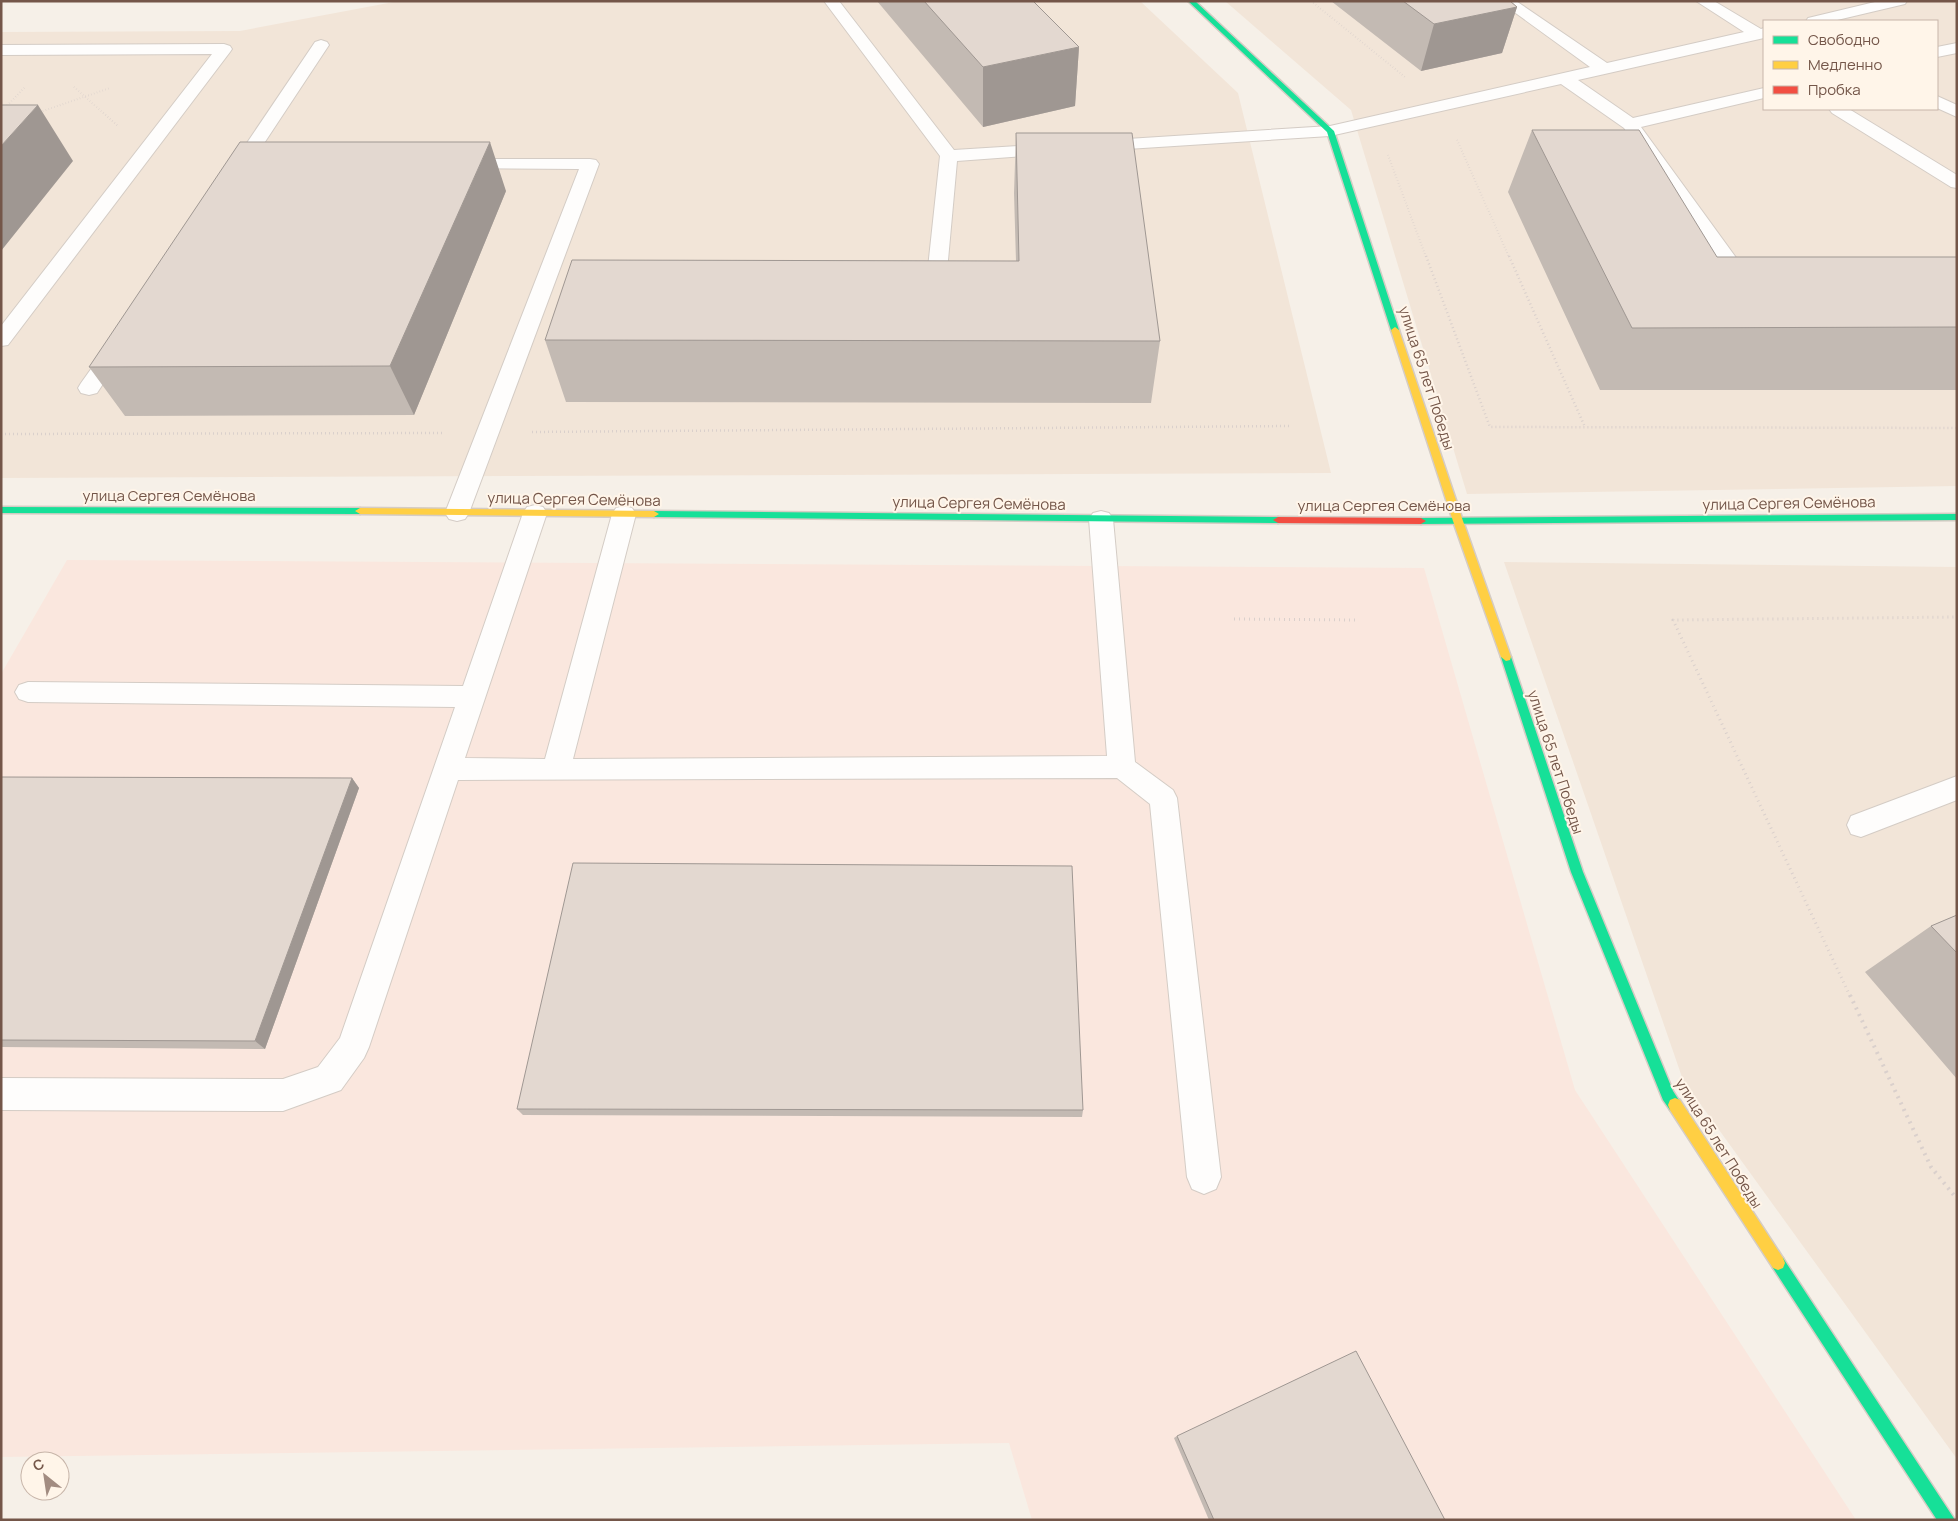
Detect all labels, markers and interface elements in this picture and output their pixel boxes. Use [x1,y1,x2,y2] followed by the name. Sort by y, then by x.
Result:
[1763,20,1938,110] legend
[1808,29,1880,50] text: Свободно
[1808,54,1882,75] text: Медленно
[1808,79,1861,100] text: Пробка
[1394,303,1460,453] street label: улица 65 лет Победы
[82,485,256,506] street label: улица Сергея Семёнова
[487,487,661,511] street label: улица Сергея Семёнова
[892,491,1066,515] street label: улица Сергея Семёнова
[1702,491,1876,515] street label: улица Сергея Семёнова
[1297,495,1471,516] street label: улица Сергея Семёнова
[1523,687,1589,837] street label: улица 65 лет Победы
[1670,1074,1768,1212] street label: улица 65 лет Победы
[20,1451,70,1501] north arrow
[29,1453,47,1475] text: С

